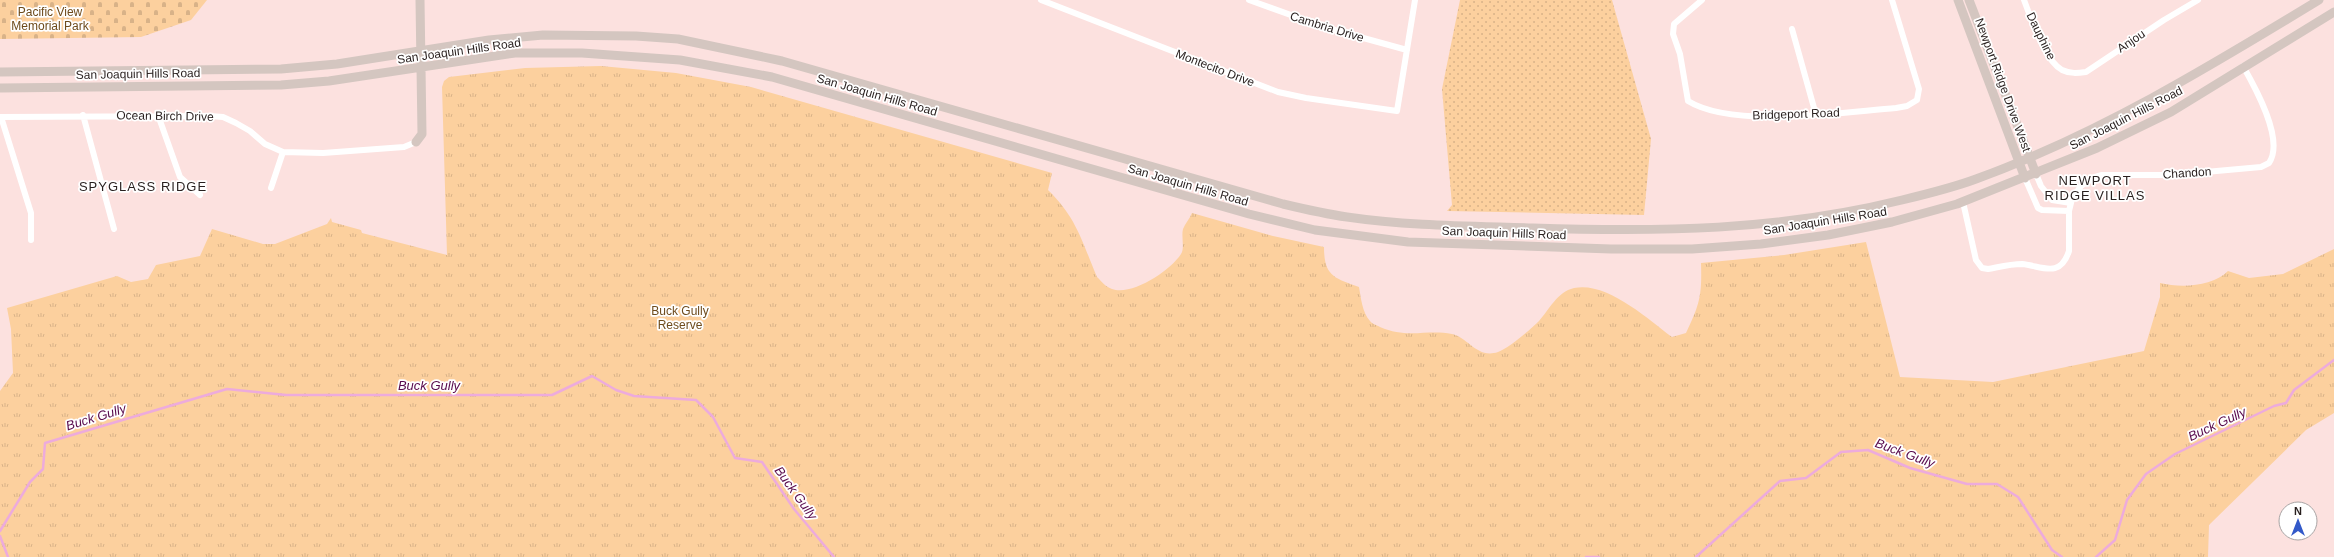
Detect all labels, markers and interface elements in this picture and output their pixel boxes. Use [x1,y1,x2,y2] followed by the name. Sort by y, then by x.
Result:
[11,5,90,33] park label: Pacific View Memorial Park
[1288,9,1366,45] street label: Cambria Drive
[2023,10,2059,62] street label: Dauphine
[1972,16,2034,154] street label: Newport Ridge Drive West
[2114,27,2148,55] street label: Anjou
[396,35,522,67] street label: San Joaquin Hills Road
[1174,47,1257,90] street label: Montecito Drive
[76,66,200,82] street label: San Joaquin Hills Road
[815,71,939,119] street label: San Joaquin Hills Road
[2067,83,2185,153] street label: San Joaquin Hills Road
[1752,105,1840,123] street label: Bridgeport Road
[116,108,214,124] street label: Ocean Birch Drive
[1126,161,1250,209] street label: San Joaquin Hills Road
[2162,164,2212,182] street label: Chandon
[2045,173,2145,203] district label: NEWPORT RIDGE VILLAS
[79,179,207,194] district label: SPYGLASS RIDGE
[1762,204,1888,238] street label: San Joaquin Hills Road
[1441,224,1567,242] street label: San Joaquin Hills Road
[651,304,709,332] park label: Buck Gully Reserve
[398,378,462,393] water label: Buck Gully
[64,400,129,433] water label: Buck Gully
[2186,403,2250,444] water label: Buck Gully
[1873,435,1938,471] water label: Buck Gully
[772,463,821,524] water label: Buck Gully
[2278,501,2318,541] north arrow
[2294,505,2302,517] text: N

